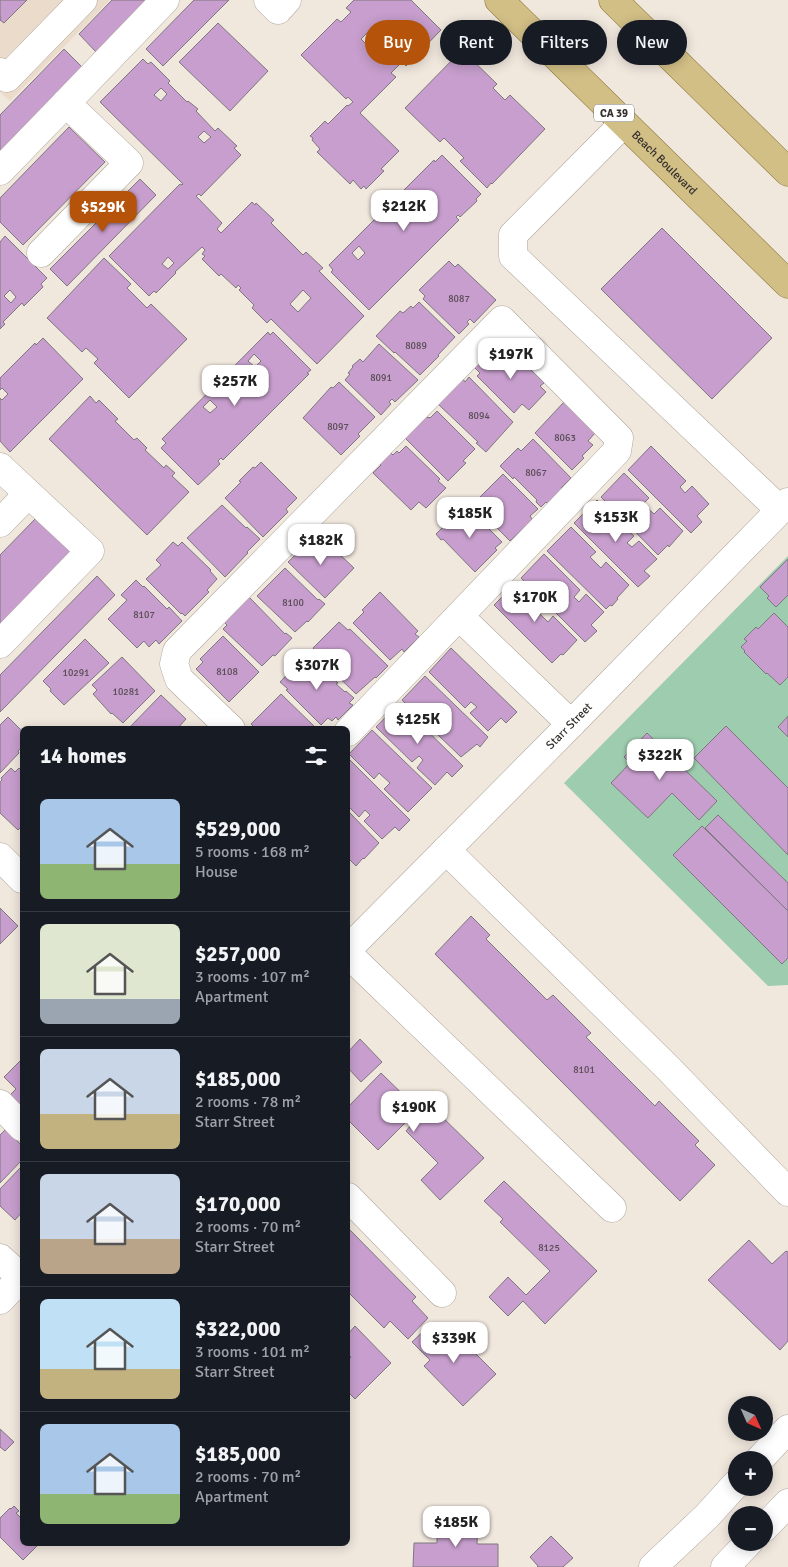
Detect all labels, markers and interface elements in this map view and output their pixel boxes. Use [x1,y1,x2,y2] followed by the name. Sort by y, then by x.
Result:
[365,20,430,65] chip: Buy
[440,20,512,65] chip: Rent
[522,20,607,65] chip: Filters
[617,20,687,65] chip: New
[594,105,634,122] road number: CA 39
[628,128,700,198] street label: Beach Boulevard
[68,190,138,233] pin: $529K
[369,190,439,232] pin: $212K
[382,196,426,216] text: $212K
[81,197,125,217] text: $529K
[448,293,470,305] house number: 8087
[476,338,546,380] pin: $197K
[405,340,427,352] house number: 8089
[489,344,533,364] text: $197K
[200,364,270,407] pin: $257K
[213,371,257,391] text: $257K
[370,372,392,384] house number: 8091
[468,410,490,422] house number: 8094
[327,421,349,433] house number: 8097
[554,432,576,444] house number: 8063
[525,467,547,479] house number: 8067
[435,496,505,539] pin: $185K
[581,500,651,543] pin: $153K
[448,503,492,523] text: $185K
[594,507,638,527] text: $153K
[286,524,356,566] pin: $182K
[299,530,343,550] text: $182K
[500,580,570,623] pin: $170K
[513,587,557,607] text: $170K
[282,597,304,609] house number: 8100
[133,609,155,621] house number: 8107
[282,648,352,691] pin: $307K
[295,655,339,675] text: $307K
[216,666,238,678] house number: 8108
[62,667,90,679] house number: 10291
[112,686,140,698] house number: 10281
[543,700,596,753] street label: Starr Street
[383,702,453,745] pin: $125K
[396,709,440,729] text: $125K
[625,738,695,781] pin: $322K
[302,742,330,770] icon: filters
[40,743,126,769] text: 14 homes
[638,745,682,765] text: $322K
[195,816,281,842] text: $529,000
[80,819,140,879] icon: home
[195,842,310,862] text: 5 rooms · 168 m²
[195,862,238,882] text: House
[195,941,281,967] text: $257,000
[80,944,140,1004] icon: home
[195,967,310,987] text: 3 rooms · 107 m²
[195,987,268,1007] text: Apartment
[573,1064,595,1076] house number: 8101
[195,1066,281,1092] text: $185,000
[80,1069,140,1129] icon: home
[379,1090,449,1133] pin: $190K
[195,1092,301,1112] text: 2 rooms · 78 m²
[392,1097,436,1117] text: $190K
[195,1112,275,1132] text: Starr Street
[195,1191,281,1217] text: $170,000
[80,1194,140,1254] icon: home
[195,1217,301,1237] text: 2 rooms · 70 m²
[195,1237,275,1257] text: Starr Street
[538,1242,560,1254] house number: 8125
[195,1316,281,1342] text: $322,000
[80,1319,140,1379] icon: home
[419,1322,489,1364] pin: $339K
[432,1328,476,1348] text: $339K
[195,1342,310,1362] text: 3 rooms · 101 m²
[195,1362,275,1382] text: Starr Street
[728,1396,772,1441] north arrow
[728,1396,773,1551] map controls
[195,1441,281,1467] text: $185,000
[80,1444,140,1504] icon: home
[728,1451,773,1496] button: +
[195,1467,301,1487] text: 2 rooms · 70 m²
[195,1487,268,1507] text: Apartment
[421,1506,491,1548] pin: $185K
[728,1506,773,1551] button: −
[434,1512,478,1532] text: $185K

